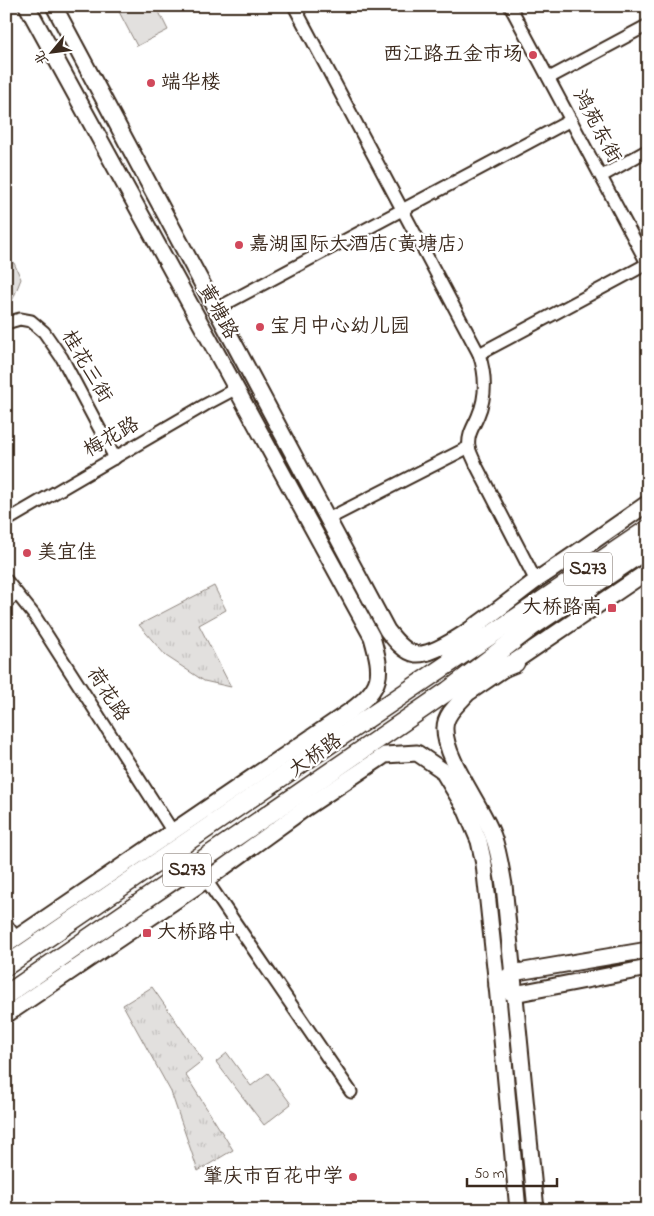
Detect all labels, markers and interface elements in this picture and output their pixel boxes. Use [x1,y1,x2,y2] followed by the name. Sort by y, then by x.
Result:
[28,28,78,78] north arrow
[383,41,523,70] place label: 西江路五金市场
[29,46,55,69] text: 北
[527,49,539,61] marker: 西江路五金市场
[161,69,221,98] place label: 端华楼
[145,77,157,89] marker: 端华楼
[564,85,628,169] street label: 鸿苑东街
[249,231,463,260] place label: 嘉湖国际大酒店(黄塘店)
[233,239,245,251] marker: 嘉湖国际大酒店(黄塘店)
[190,279,245,346] street label: 黄塘路
[270,313,410,342] place label: 宝月中心幼儿园
[254,321,266,333] marker: 宝月中心幼儿园
[53,325,119,409] street label: 桂花三街
[79,410,146,466] street label: 梅花路
[37,539,97,568] place label: 美宜佳
[21,547,33,559] marker: 美宜佳
[564,552,612,586] road number: S273
[522,594,602,623] place label: 大桥路南
[606,602,618,614] marker: 大桥路南
[79,662,136,729] street label: 荷花路
[283,726,350,785] street label: 大桥路
[163,854,211,886] road number: S273
[157,919,237,948] place label: 大桥路中
[141,927,153,939] marker: 大桥路中
[467,1156,556,1188] scale bar
[203,1163,343,1192] place label: 肇庆市百花中学
[474,1163,505,1185] text: 50 m
[347,1171,359,1183] marker: 肇庆市百花中学

